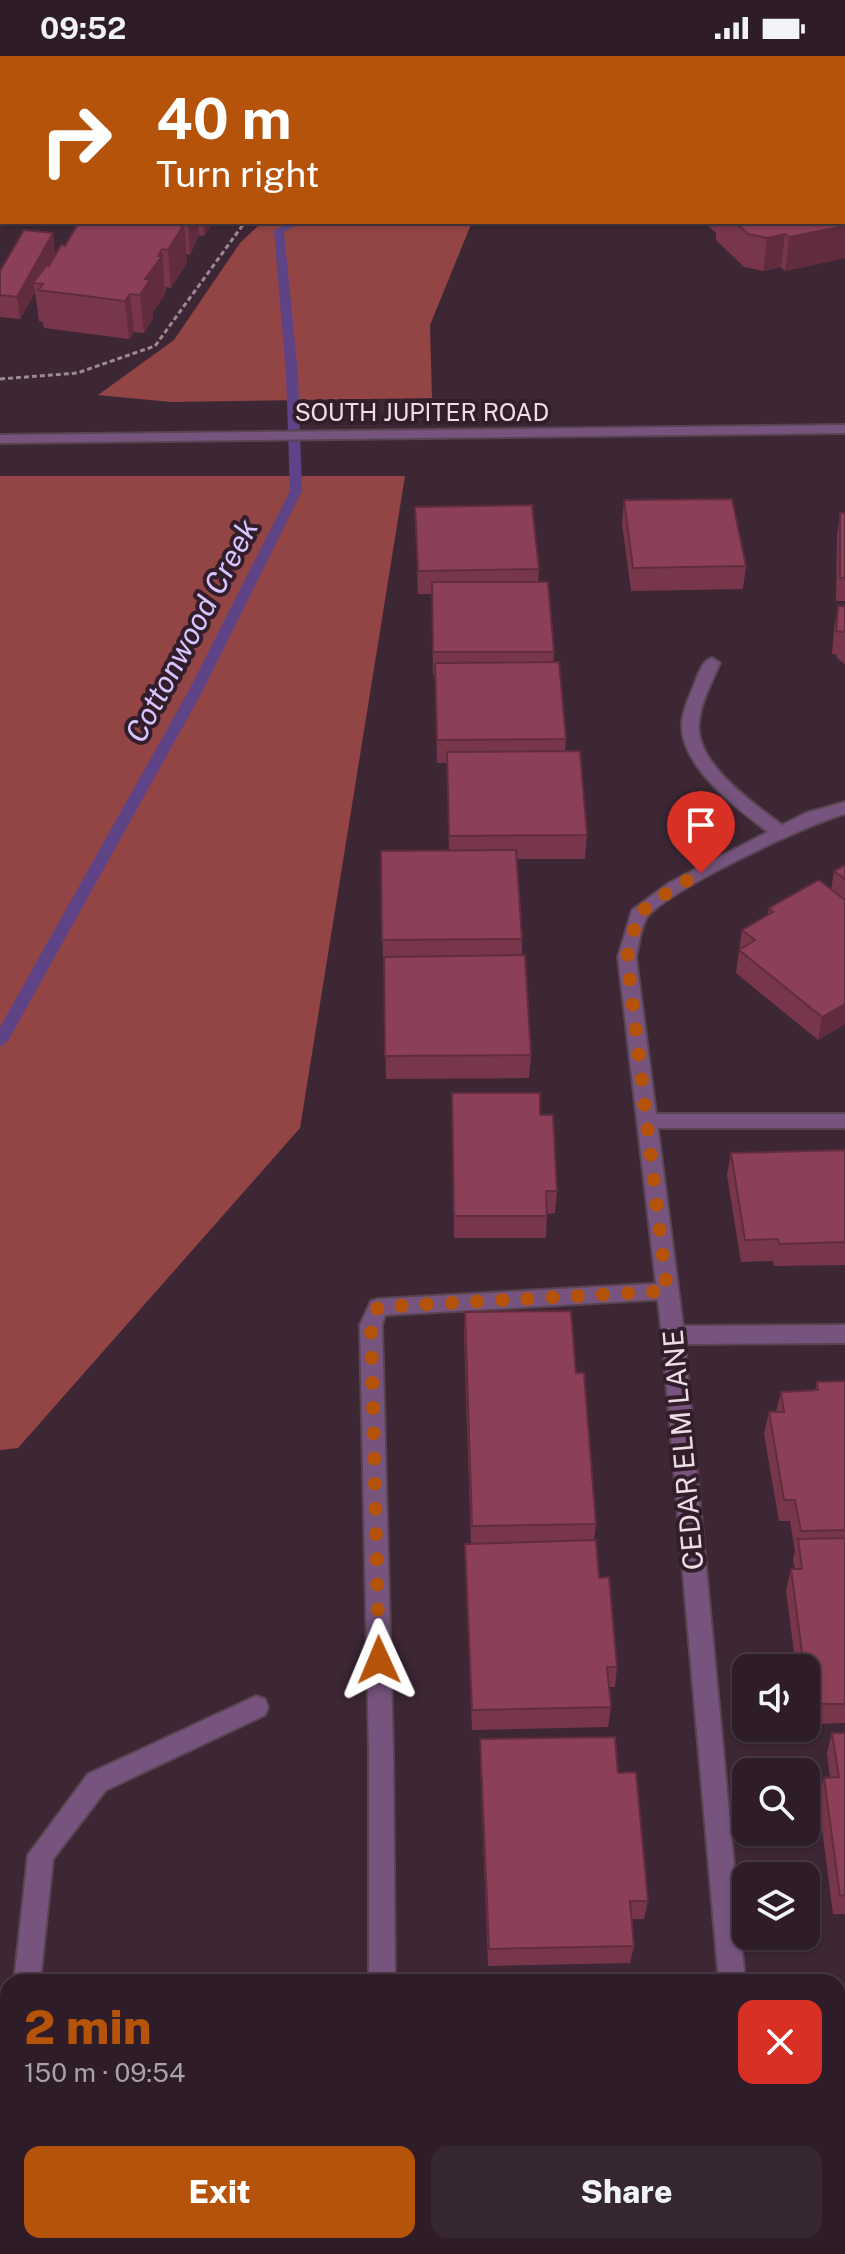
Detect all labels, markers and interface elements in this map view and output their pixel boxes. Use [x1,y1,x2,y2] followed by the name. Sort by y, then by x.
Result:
[40,10,126,46] text: 09:52
[156,86,292,152] text: 40 m
[24,88,128,192] icon: right
[156,153,319,195] text: Turn right
[295,398,549,426] street label: SOUTH JUPITER ROAD
[117,512,266,748] water label: Cottonwood Creek
[667,791,735,873] pin
[679,803,723,847] icon: arrive
[656,1328,709,1572] street label: CEDAR ELM LANE
[337,1618,421,1702] position arrow
[732,1654,820,1950] map controls
[732,1654,820,1742] button: sound
[732,1758,820,1846] button: search
[732,1862,820,1950] button: layers
[24,1998,152,2055] text: 2 min
[738,2000,822,2084] button: close
[24,2057,185,2088] text: 150 m · 09:54
[24,2146,415,2238] button: Exit
[431,2146,822,2238] button: Share

